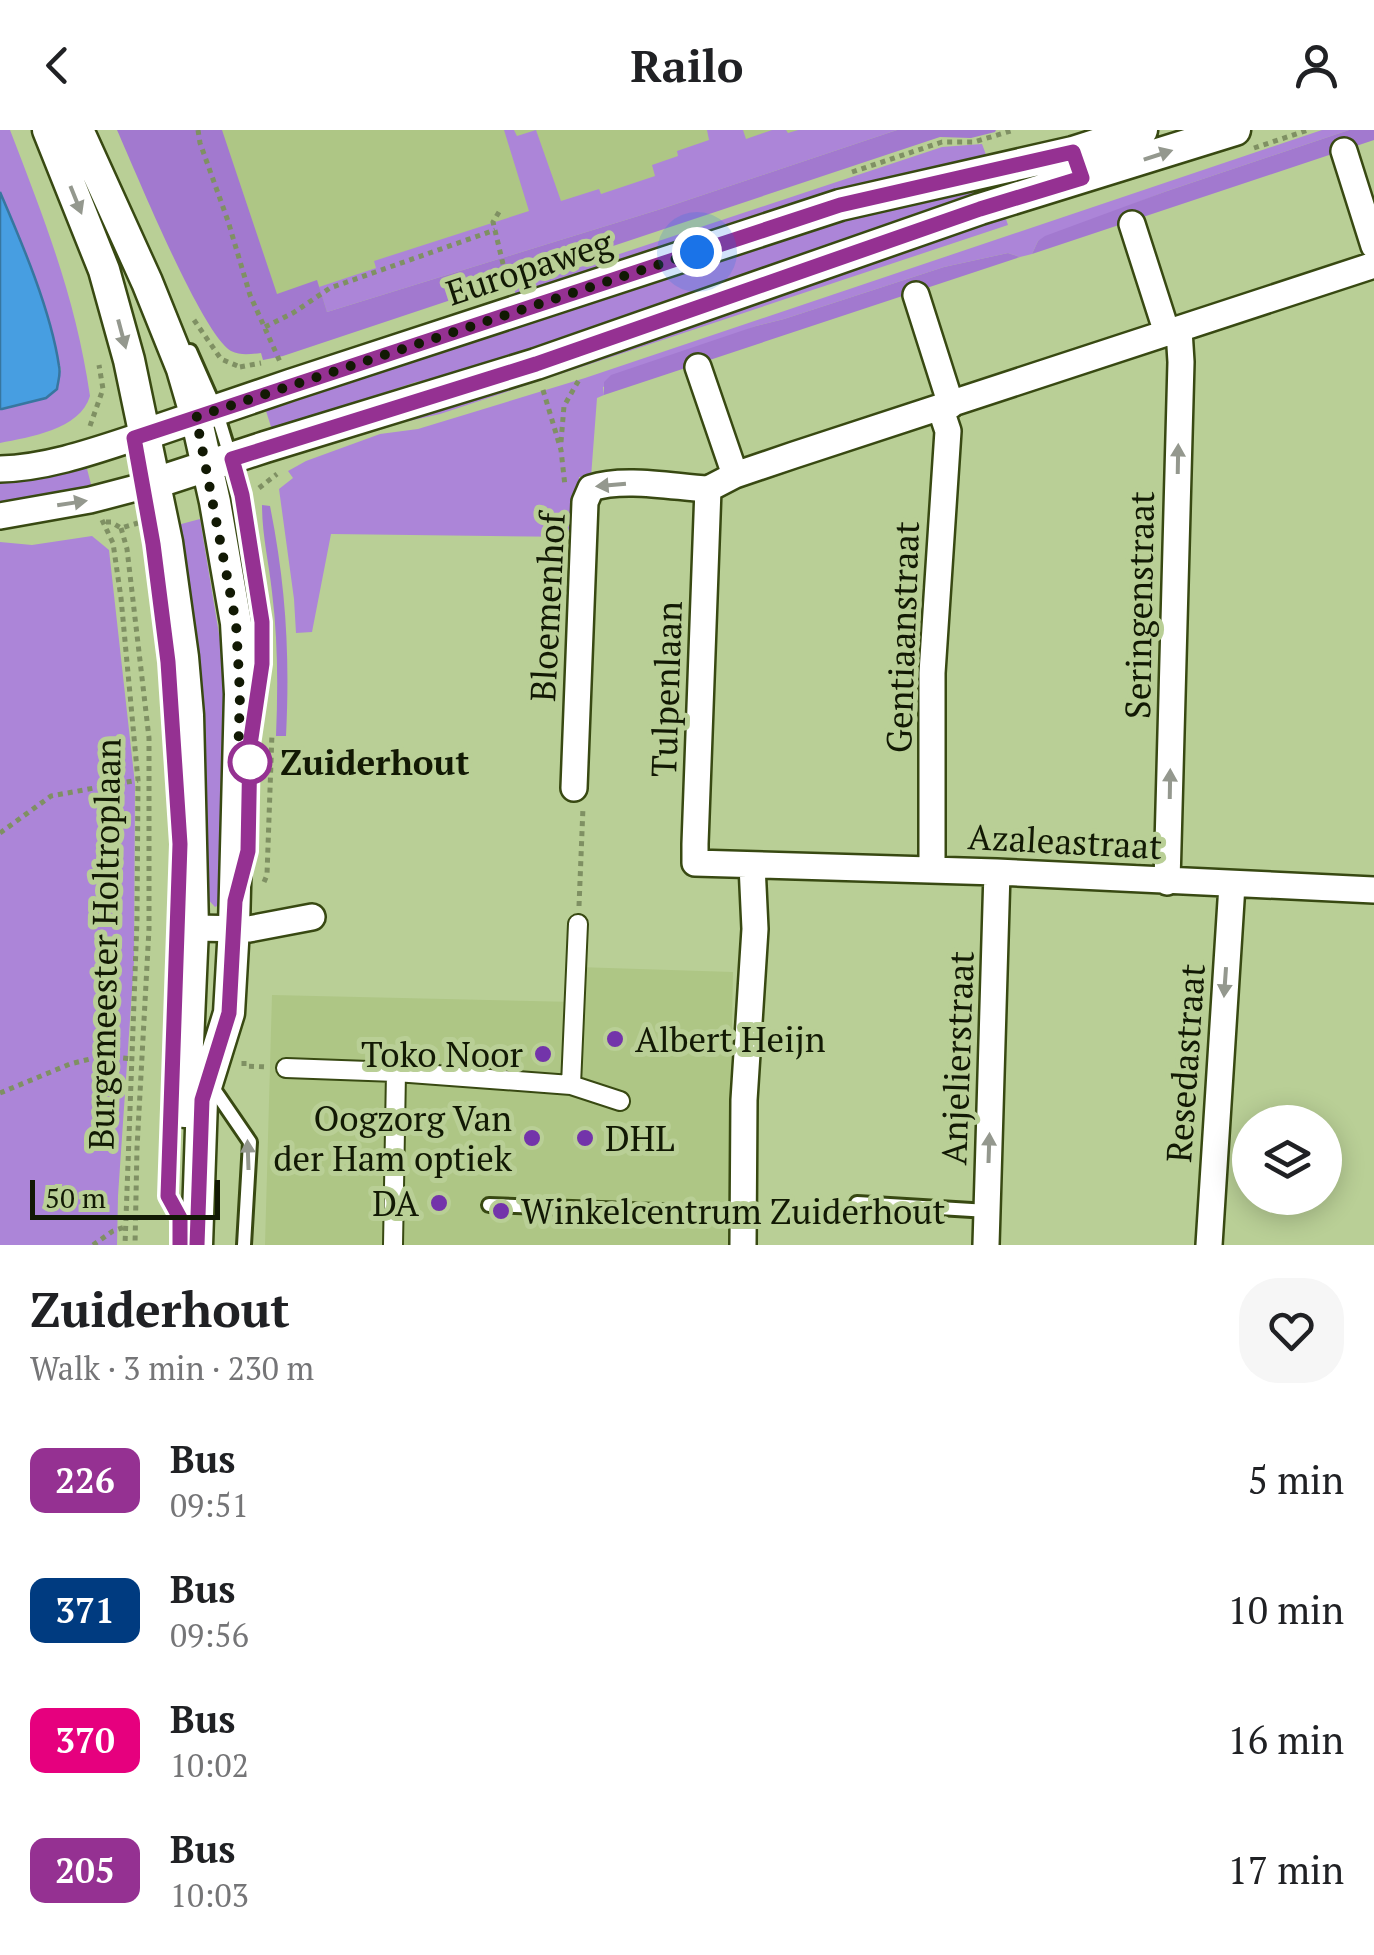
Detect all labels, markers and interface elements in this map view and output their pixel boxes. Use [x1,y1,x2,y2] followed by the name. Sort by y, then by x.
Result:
[630,35,744,95] text: Railo
[30,38,85,93] icon: back
[1289,38,1344,93] icon: person
[1144,146,1174,161] one-way arrow
[69,185,85,215] one-way arrow
[440,218,618,315] street label: Europaweg
[672,227,722,277] your location
[114,319,130,350] one-way arrow
[1171,443,1187,475] one-way arrow
[595,478,626,494] one-way arrow
[1114,491,1164,719] street label: Seringenstraat
[56,495,88,510] one-way arrow
[519,509,575,703] street label: Bloemenhof
[875,520,929,754] street label: Gentiaanstraat
[640,600,692,778] street label: Tulpenlaan
[77,738,131,1150] street label: Burgemeester Holtroplaan
[280,739,469,785] place label: Zuiderhout
[229,741,271,783] marker: Zuiderhout
[1162,768,1178,800] one-way arrow
[967,813,1163,869] street label: Azaleastraat
[930,950,984,1166] street label: Anjelierstraat
[1155,962,1215,1164] street label: Resedastraat
[1217,967,1233,998] one-way arrow
[635,1016,826,1062] place label: Albert Heijn
[604,1028,626,1050] marker: Albert Heijn
[361,1031,524,1077] place label: Toko Noor
[532,1043,554,1065] marker: Toko Noor
[273,1095,513,1181] place label: Oogzorg Van der Ham optiek
[1232,1105,1342,1215] map controls
[1232,1105,1342,1215] button: layers
[605,1115,674,1161] place label: DHL
[521,1127,543,1149] marker: Oogzorg Van der Ham optiek
[574,1127,596,1149] marker: DHL
[982,1131,998,1163] one-way arrow
[240,1139,256,1170] one-way arrow
[30,1175,220,1220] scale bar
[45,1179,106,1216] text: 50 m
[372,1180,419,1226] place label: DA
[521,1188,946,1234] place label: Winkelcentrum Zuiderhout
[428,1192,450,1214] marker: DA
[490,1200,512,1222] marker: Winkelcentrum Zuiderhout
[30,1277,290,1341] text: Zuiderhout
[1239,1278,1344,1383] button: heart
[30,1347,314,1389] text: Walk · 3 min · 230 m
[170,1434,235,1484] text: Bus
[1248,1455,1344,1505] text: 5 min
[55,1457,115,1503] text: 226
[170,1484,249,1526] text: 09:51
[170,1564,235,1614] text: Bus
[1227,1585,1344,1635] text: 10 min
[55,1587,115,1633] text: 371
[170,1614,249,1656] text: 09:56
[170,1694,235,1744] text: Bus
[1227,1715,1344,1765] text: 16 min
[55,1717,115,1763] text: 370
[170,1744,249,1786] text: 10:02
[170,1824,235,1874] text: Bus
[1227,1845,1344,1895] text: 17 min
[55,1847,115,1893] text: 205
[170,1874,249,1916] text: 10:03

